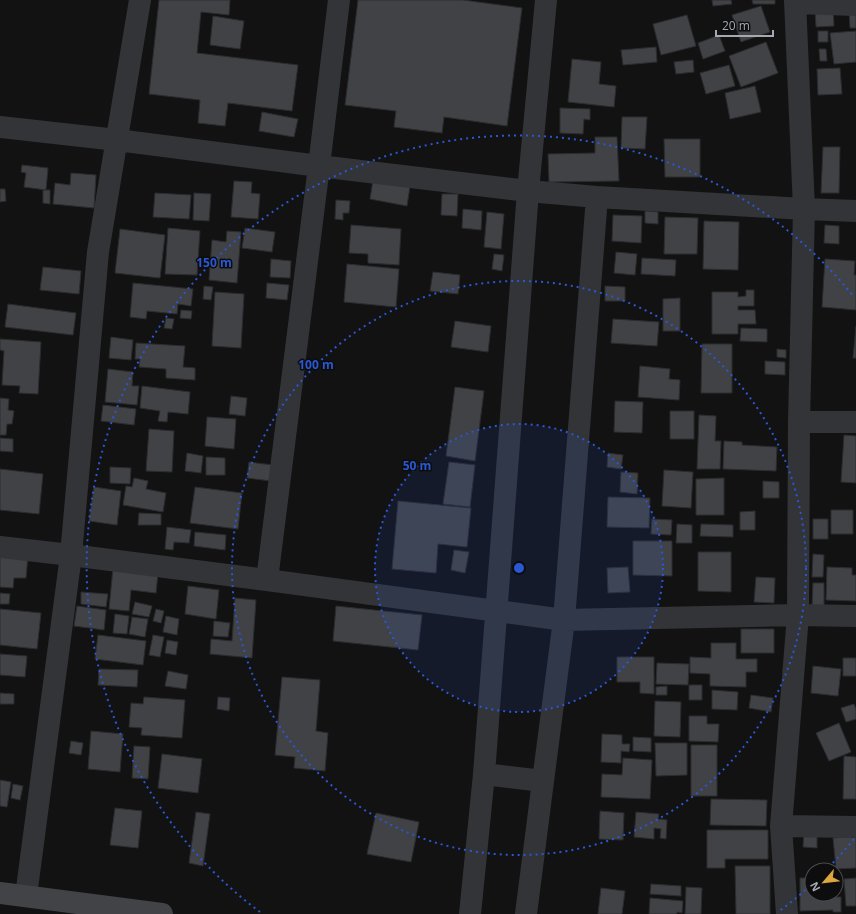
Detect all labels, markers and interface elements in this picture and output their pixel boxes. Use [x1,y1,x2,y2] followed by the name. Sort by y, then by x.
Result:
[716,12,773,38] scale bar
[722,17,750,34] text: 20 m
[196,254,232,271] text: 150 m
[298,356,334,373] text: 100 m
[403,457,431,474] text: 50 m
[512,561,526,575] centre of rings
[804,862,844,902] north arrow
[806,879,823,894] text: N

